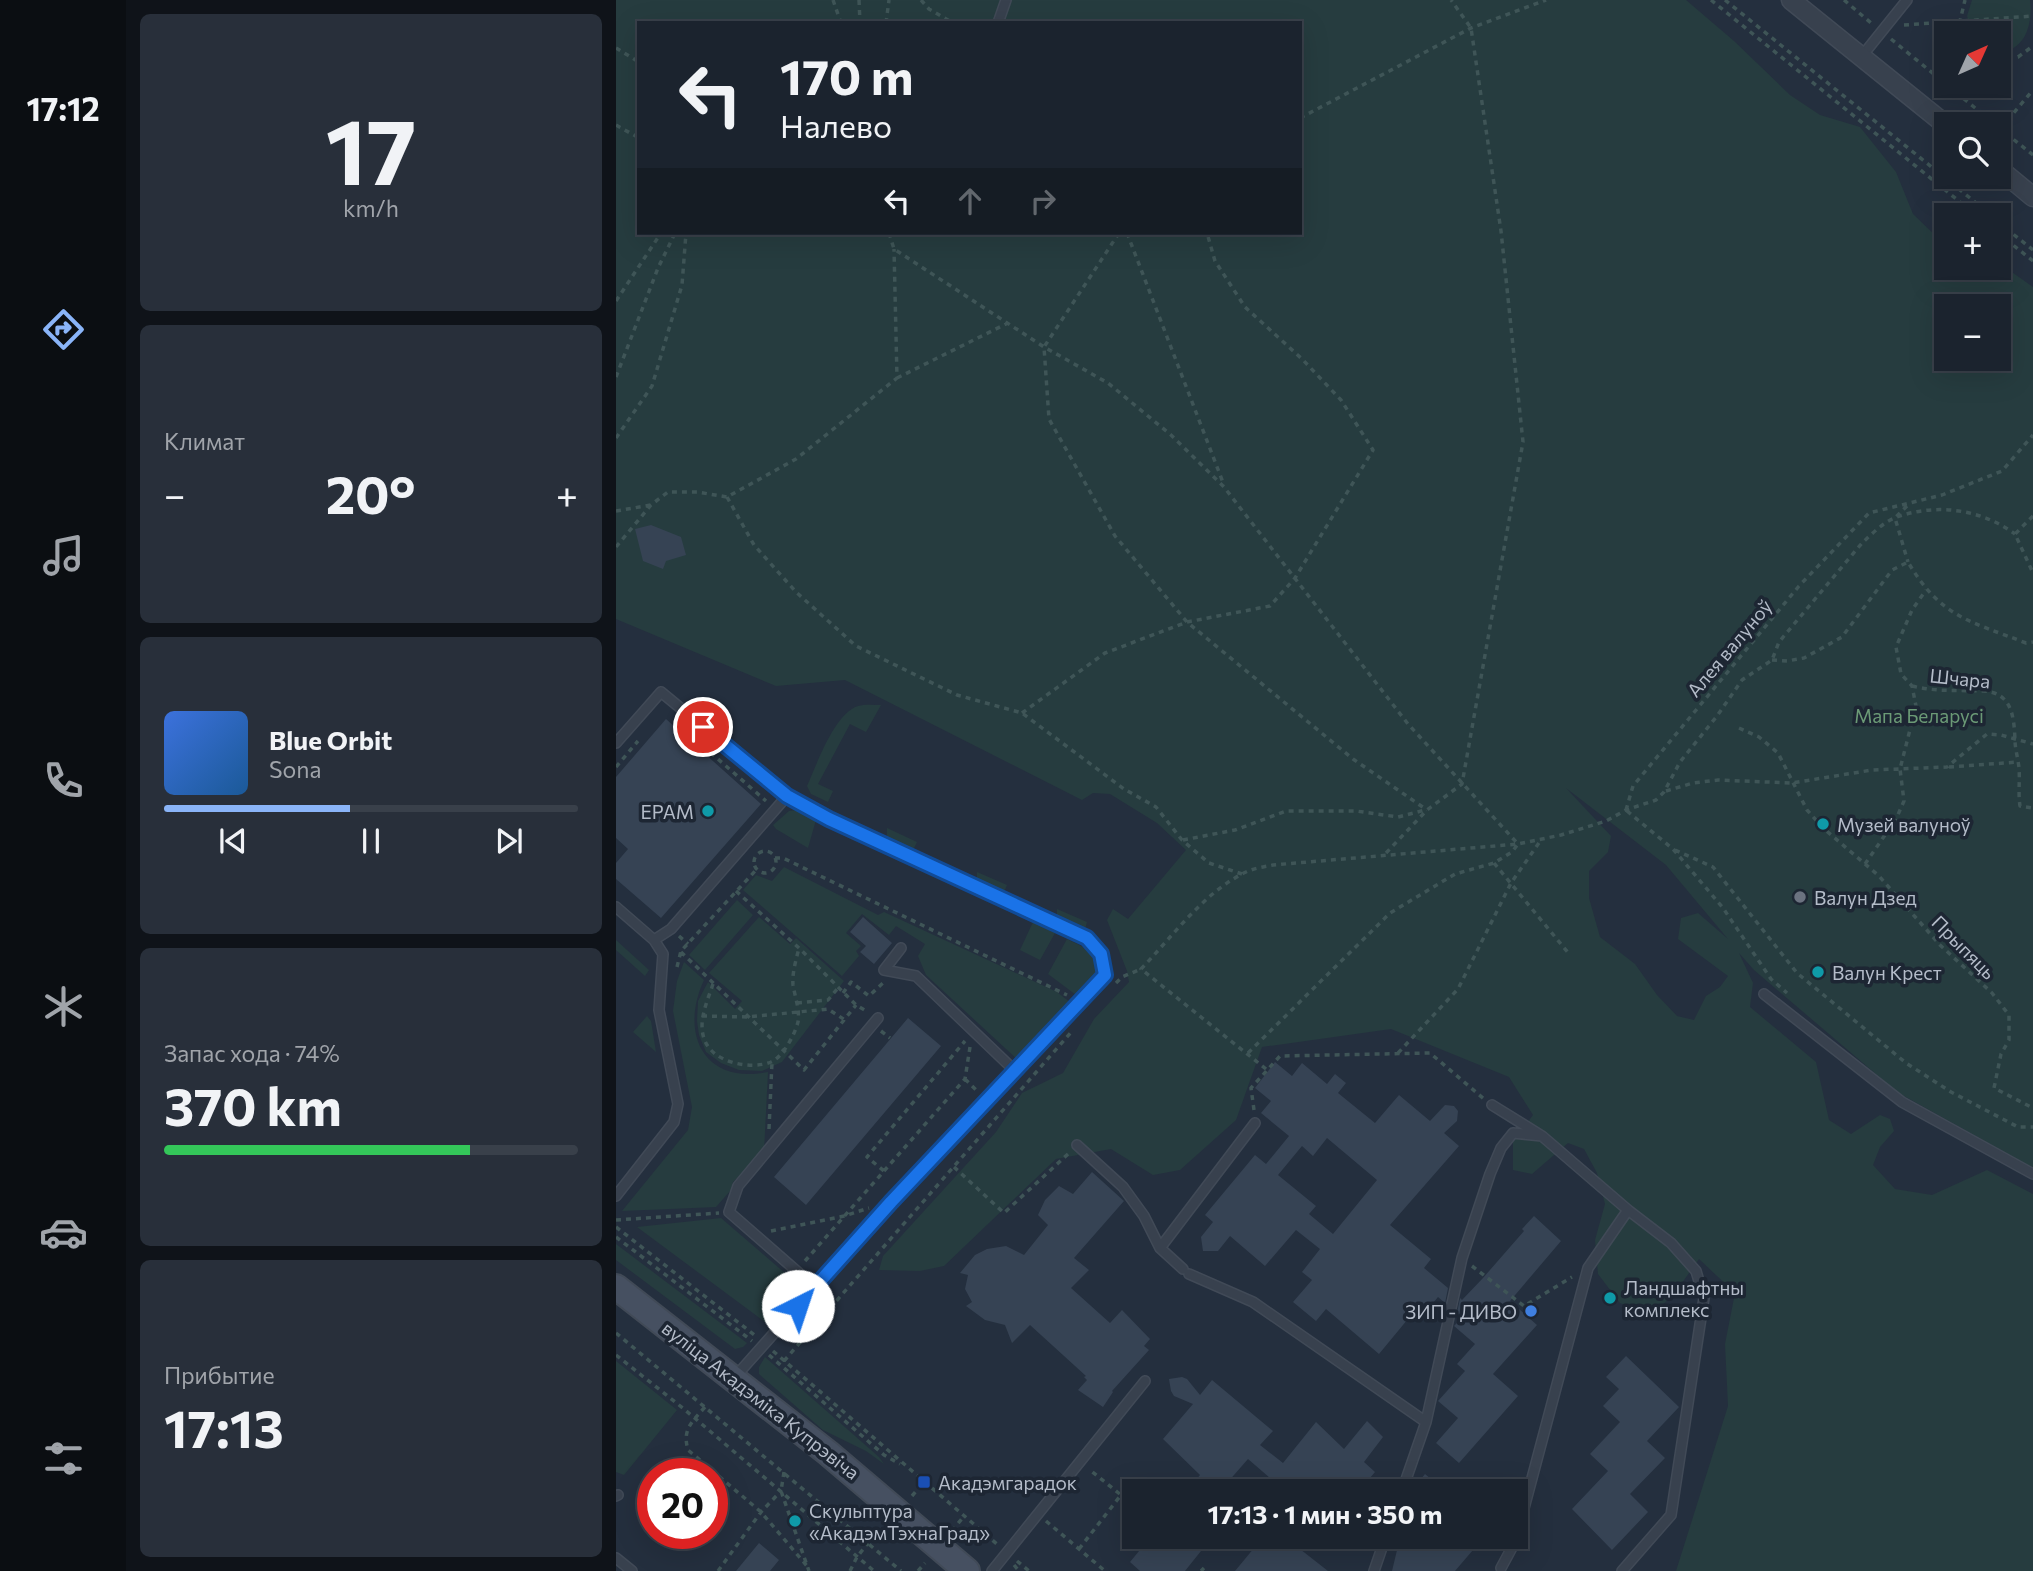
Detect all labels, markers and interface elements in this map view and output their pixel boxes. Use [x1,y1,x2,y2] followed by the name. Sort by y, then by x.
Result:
[1934,21,2011,98] north arrow
[1934,21,2011,371] map controls
[780,45,913,105] text: 170 m
[665,49,756,140] icon: left
[26,88,100,128] text: 17:12
[325,92,417,204] text: 17
[780,105,892,145] text: Налево
[1934,112,2011,189] button: search
[878,182,916,220] icon: left
[951,182,989,220] icon: ahead
[1024,182,1062,220] icon: right
[343,194,399,222] text: km/h
[1934,203,2011,280] button: +
[1934,294,2011,371] button: −
[39,305,88,354] icon: directions
[164,427,245,455] text: Климат
[326,461,416,525] text: 20°
[164,470,186,517] text: −
[556,470,578,517] text: +
[39,531,88,580] icon: music
[1682,594,1777,701] street label: Алея валуноў
[1929,663,1991,693] street label: Шчара
[673,697,733,757] pin
[1854,704,1984,727] park label: Мапа Беларусі
[684,708,722,746] icon: arrive
[269,724,392,755] text: Blue Orbit
[269,755,321,783] text: Sona
[39,756,88,805] icon: phone
[641,800,694,823] place label: EPAM
[700,803,716,819] marker: EPAM
[1837,813,1971,836] place label: Музей валуноў
[1815,816,1831,832] marker: Музей валуноў
[214,822,252,860] icon: previous
[352,822,390,860] icon: pause
[490,822,528,860] icon: next
[1814,886,1917,909] place label: Валун Дзед
[1792,889,1808,905] marker: Валун Дзед
[1927,910,2001,984] street label: Прыпяць
[1832,961,1942,984] place label: Валун Крест
[1810,964,1826,980] marker: Валун Крест
[39,982,88,1031] icon: climate
[164,1039,340,1067] text: Запас хода · 74%
[164,1073,342,1137] text: 370 km
[39,1208,88,1257] icon: car
[761,1269,835,1343] position arrow
[1624,1276,1744,1321] place label: Ландшафтны комплекс
[1602,1290,1618,1306] marker: Ландшафтны комплекс
[1405,1300,1517,1323] place label: ЗИП - ДИВО
[1523,1303,1539,1319] marker: ЗИП - ДИВО
[658,1316,864,1484] street label: вуліца Акадэміка Купрэвіча
[164,1361,275,1389] text: Прибытие
[164,1395,284,1459] text: 17:13
[39,1434,88,1483] icon: filters
[637,1458,728,1549] speed limit sign: 20
[938,1471,1077,1494] place label: Акадэмгарадок
[916,1474,932,1490] marker: Акадэмгарадок
[1208,1498,1442,1529] text: 17:13 · 1 мин · 350 m
[809,1499,990,1544] place label: Скульптура «АкадэмТэхнаГрад»
[787,1513,803,1529] marker: Скульптура «АкадэмТэхнаГрад»

